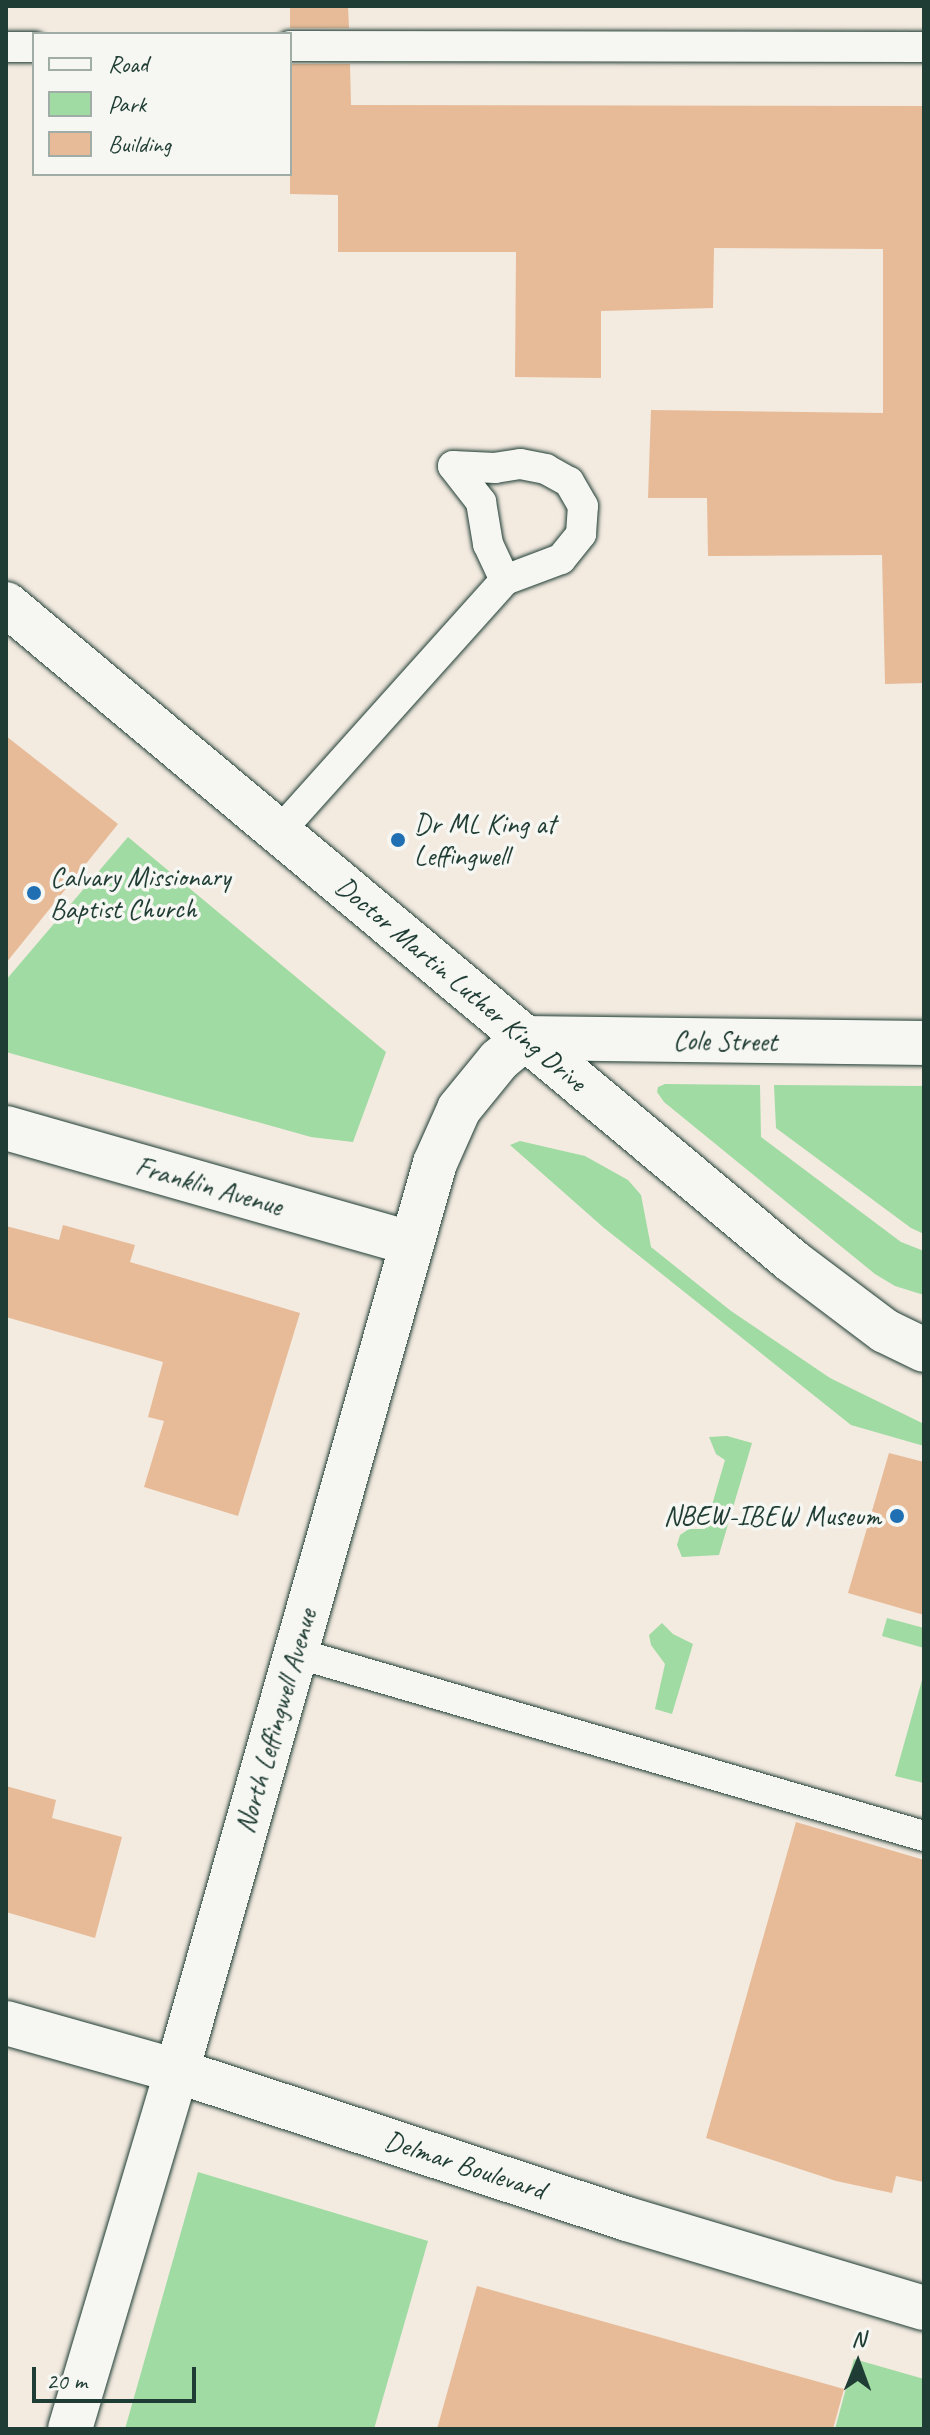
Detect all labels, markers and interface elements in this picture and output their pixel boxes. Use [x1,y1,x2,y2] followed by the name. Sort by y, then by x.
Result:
[32,32,292,176] legend
[108,49,148,79] text: Road
[108,89,146,119] text: Park
[108,129,171,159] text: Building
[414,807,556,873] place label: Dr ML King at Leffingwell
[389,831,407,849] marker: Dr ML King at Leffingwell
[50,860,231,926] place label: Calvary Missionary Baptist Church
[329,869,593,1099] street label: Doctor Martin Luther King Drive
[25,884,43,902] marker: Calvary Missionary Baptist Church
[672,1023,778,1059] street label: Cole Street
[132,1149,286,1223] street label: Franklin Avenue
[664,1499,881,1533] place label: NBEW-IBEW Museum
[888,1507,906,1525] marker: NBEW-IBEW Museum
[228,1605,324,1837] street label: North Leffingwell Avenue
[380,2123,550,2207] street label: Delmar Boulevard
[818,2323,898,2403] north arrow
[851,2325,865,2353] text: N
[36,2351,200,2401] scale bar
[46,2366,87,2396] text: 20 m

